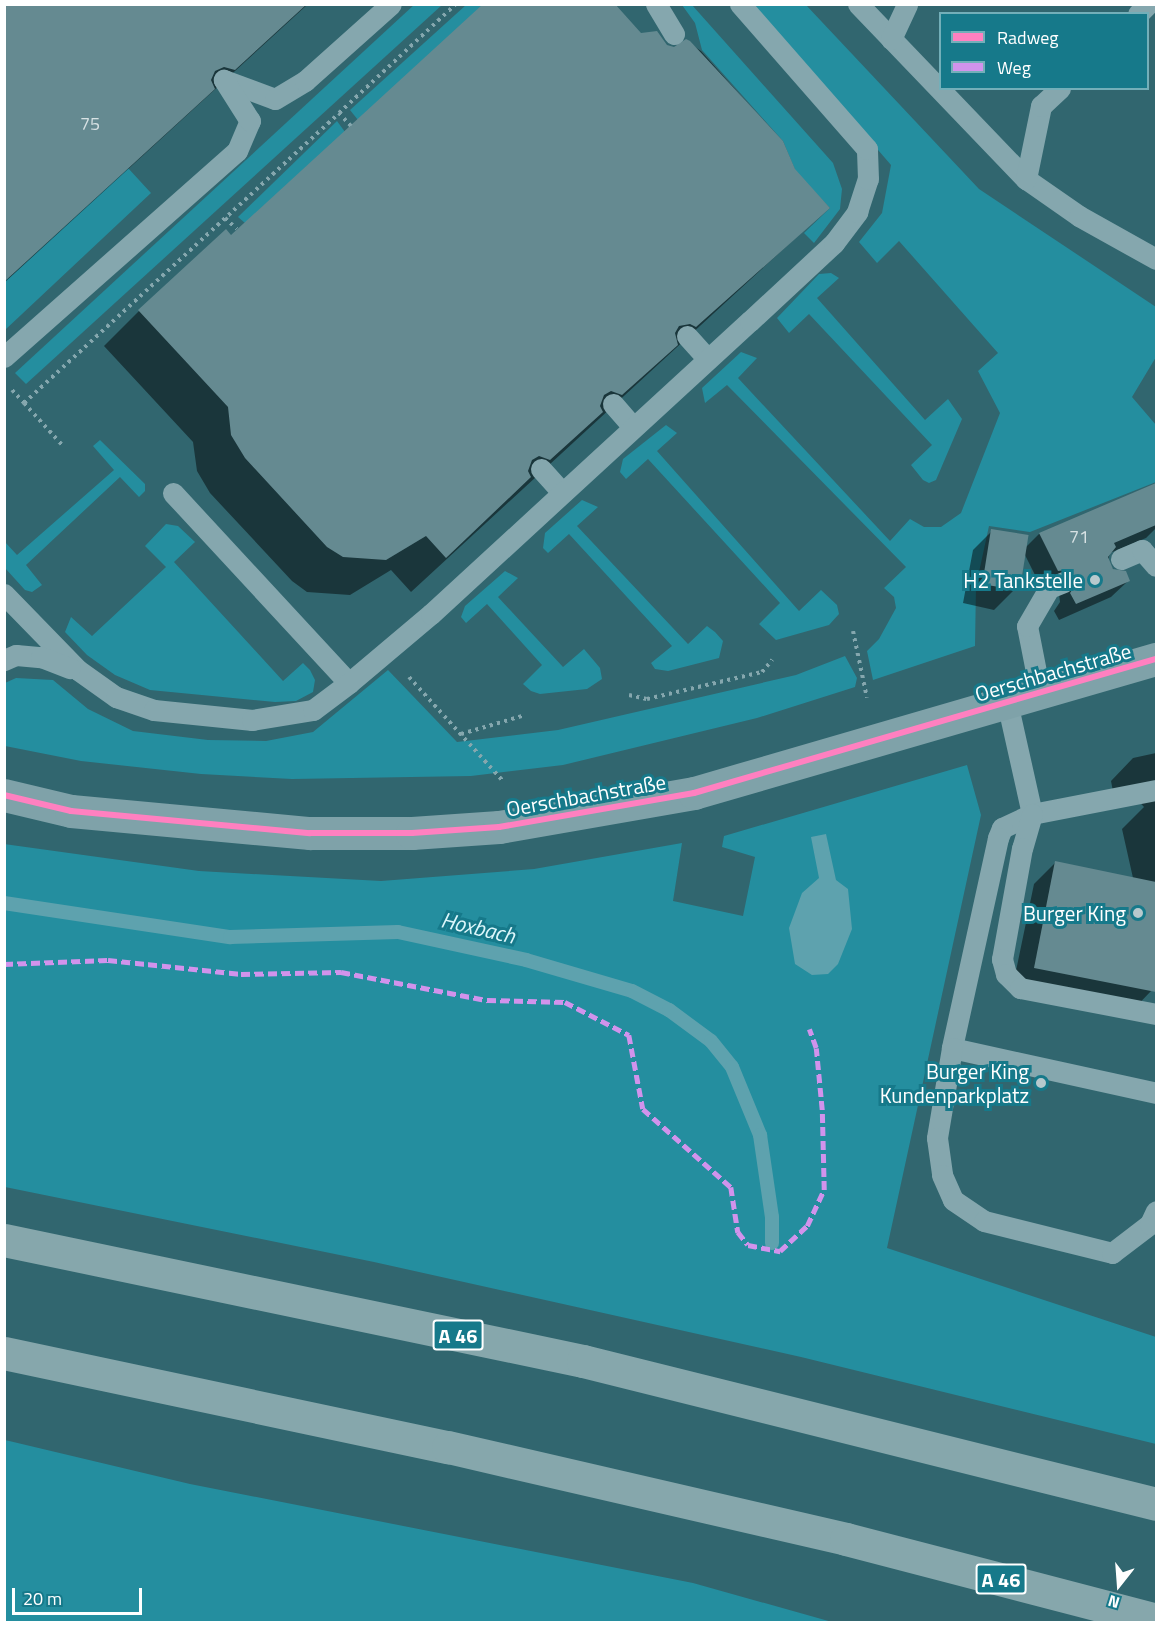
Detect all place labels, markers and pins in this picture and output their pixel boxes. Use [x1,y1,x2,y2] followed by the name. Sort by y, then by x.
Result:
[963,567,1083,593] place label: H2 Tankstelle
[1088,573,1102,587] marker: H2 Tankstelle
[1023,900,1126,926] place label: Burger King
[1131,906,1145,920] marker: Burger King
[880,1058,1029,1108] place label: Burger King Kundenparkplatz
[1034,1076,1048,1090] marker: Burger King Kundenparkplatz

